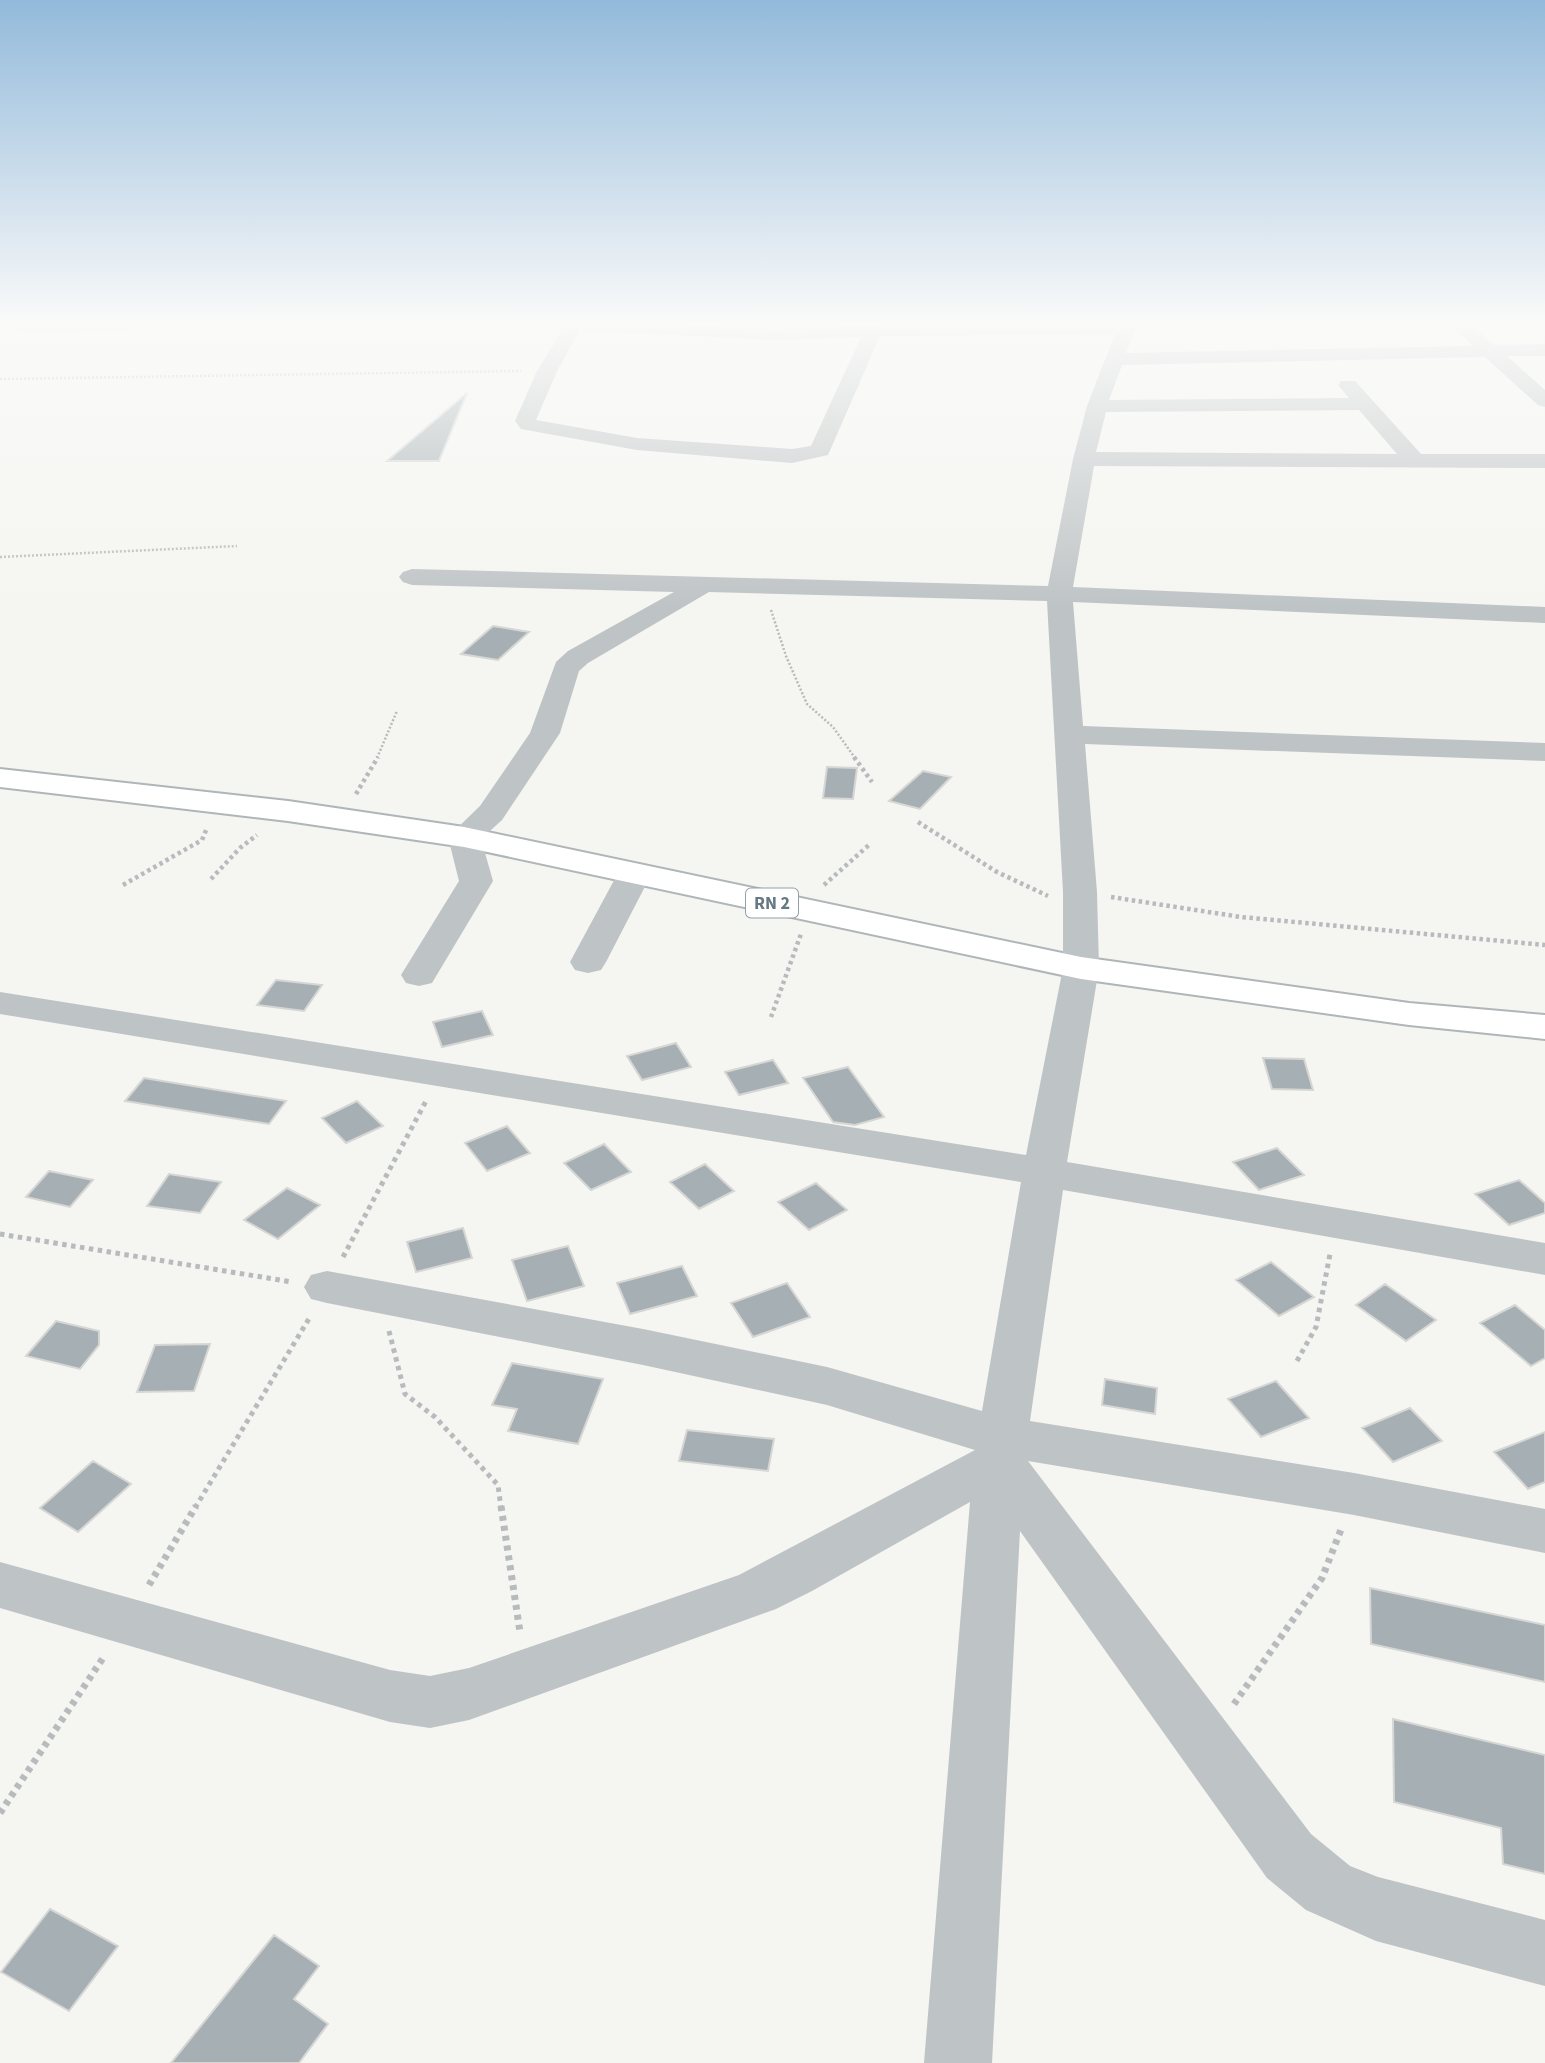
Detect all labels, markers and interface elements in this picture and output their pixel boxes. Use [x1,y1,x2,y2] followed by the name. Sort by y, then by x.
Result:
[746,888,798,918] road number: RN 2

